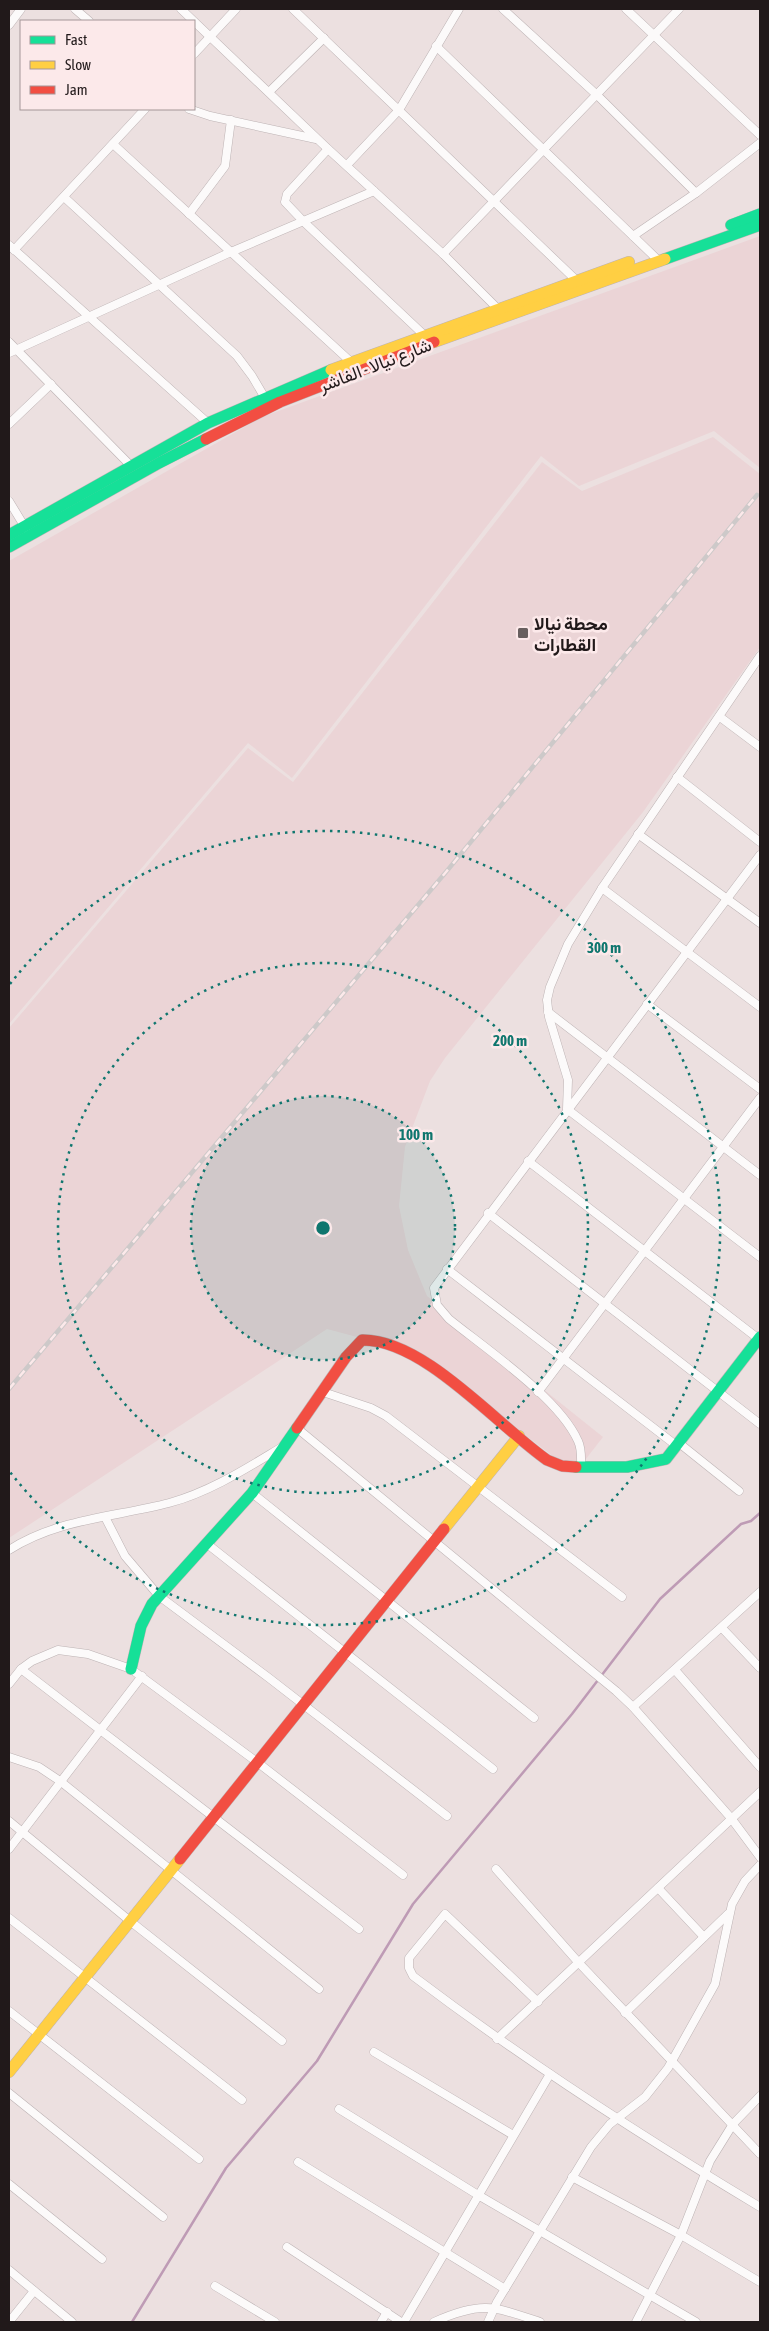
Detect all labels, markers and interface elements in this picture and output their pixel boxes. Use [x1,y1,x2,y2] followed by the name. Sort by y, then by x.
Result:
[20,20,195,110] legend
[65,31,87,48] text: Fast
[65,56,91,73] text: Slow
[65,81,88,98] text: Jam
[315,334,435,398] street label: شارع نيالا - الفاشر
[534,613,608,656] place label: محطة نيالا القطارات
[516,626,530,640] marker: محطة نيالا القطارات
[587,939,621,956] text: 300 m
[493,1032,527,1049] text: 200 m
[399,1126,433,1143] text: 100 m
[314,1219,332,1237] centre of rings

